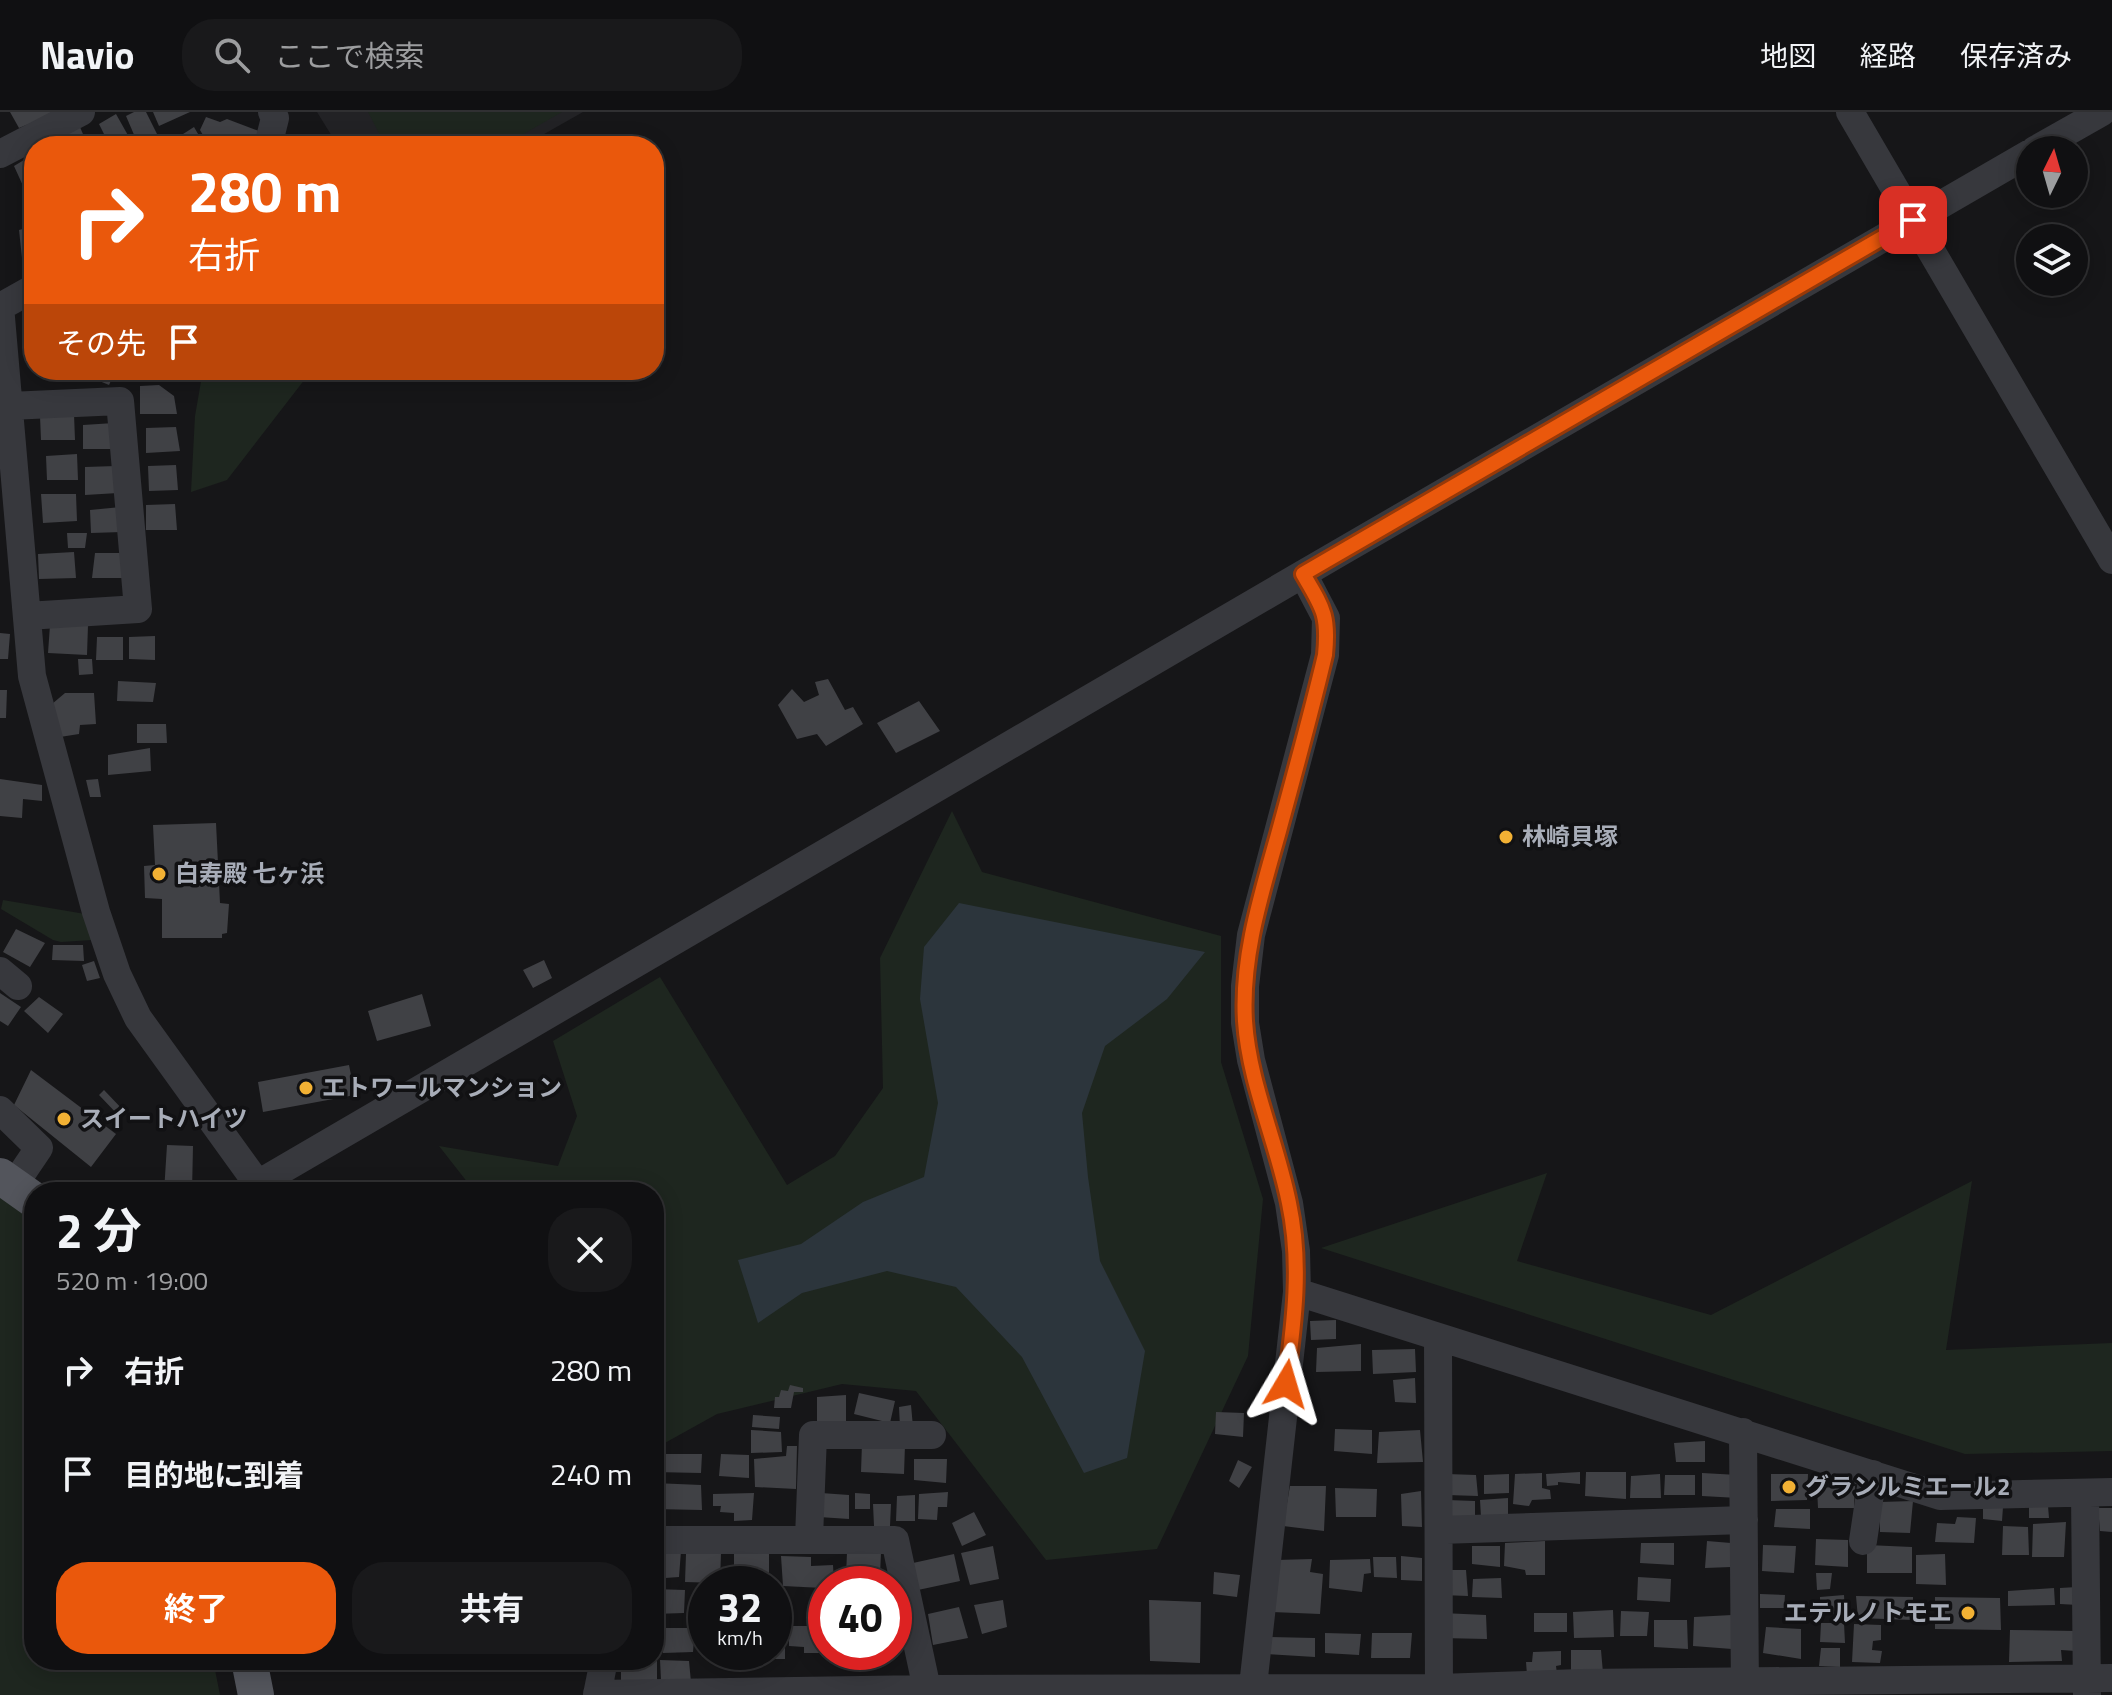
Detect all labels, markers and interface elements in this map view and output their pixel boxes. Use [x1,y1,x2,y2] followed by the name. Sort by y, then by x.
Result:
[182,19,742,91] search box
[40,26,134,84] text: Navio
[210,33,254,77] icon: search
[274,33,424,79] text: ここで検索
[1760,34,1816,77] text: 地図
[1860,34,1916,77] text: 経路
[1960,34,2072,77] text: 保存済み
[2016,136,2088,208] north arrow
[2016,136,2088,296] map controls
[188,149,341,234] text: 280 m
[56,168,160,272] icon: right
[1879,186,1947,254] pin
[1891,198,1935,242] icon: arrive
[2016,224,2088,296] button: layers
[188,227,260,282] text: 右折
[56,320,146,366] text: その先
[162,320,206,364] icon: arrive
[1522,818,1618,854] place label: 林崎貝塚
[1497,828,1515,846] marker: 林崎貝塚
[175,855,324,891] place label: 白寿殿 七ヶ浜
[150,865,168,883] marker: 白寿殿 七ヶ浜
[322,1069,562,1105] place label: エトワールマンション
[297,1079,315,1097] marker: エトワールマンション
[80,1100,248,1136] place label: スイートハイツ
[55,1110,73,1128] marker: スイートハイツ
[56,1194,141,1267] text: 2 分
[548,1208,632,1292] button: close
[56,1261,208,1300] text: 520 m · 19:00
[1244,1342,1328,1426] position arrow
[550,1347,632,1393] text: 280 m
[56,1348,100,1392] icon: right
[124,1348,184,1394] text: 右折
[550,1451,632,1497] text: 240 m
[56,1452,100,1496] icon: arrive
[124,1452,304,1498] text: 目的地に到着
[1805,1468,2010,1504] place label: グランルミエール2
[1780,1478,1798,1496] marker: グランルミエール2
[56,1562,336,1654] button: 終了
[352,1562,632,1654] button: 共有
[808,1566,912,1670] speed limit sign: 40
[718,1577,762,1638] text: 32
[1784,1594,1952,1630] place label: エテルノトモエ
[1959,1604,1977,1622] marker: エテルノトモエ
[717,1622,763,1653] text: km/h

